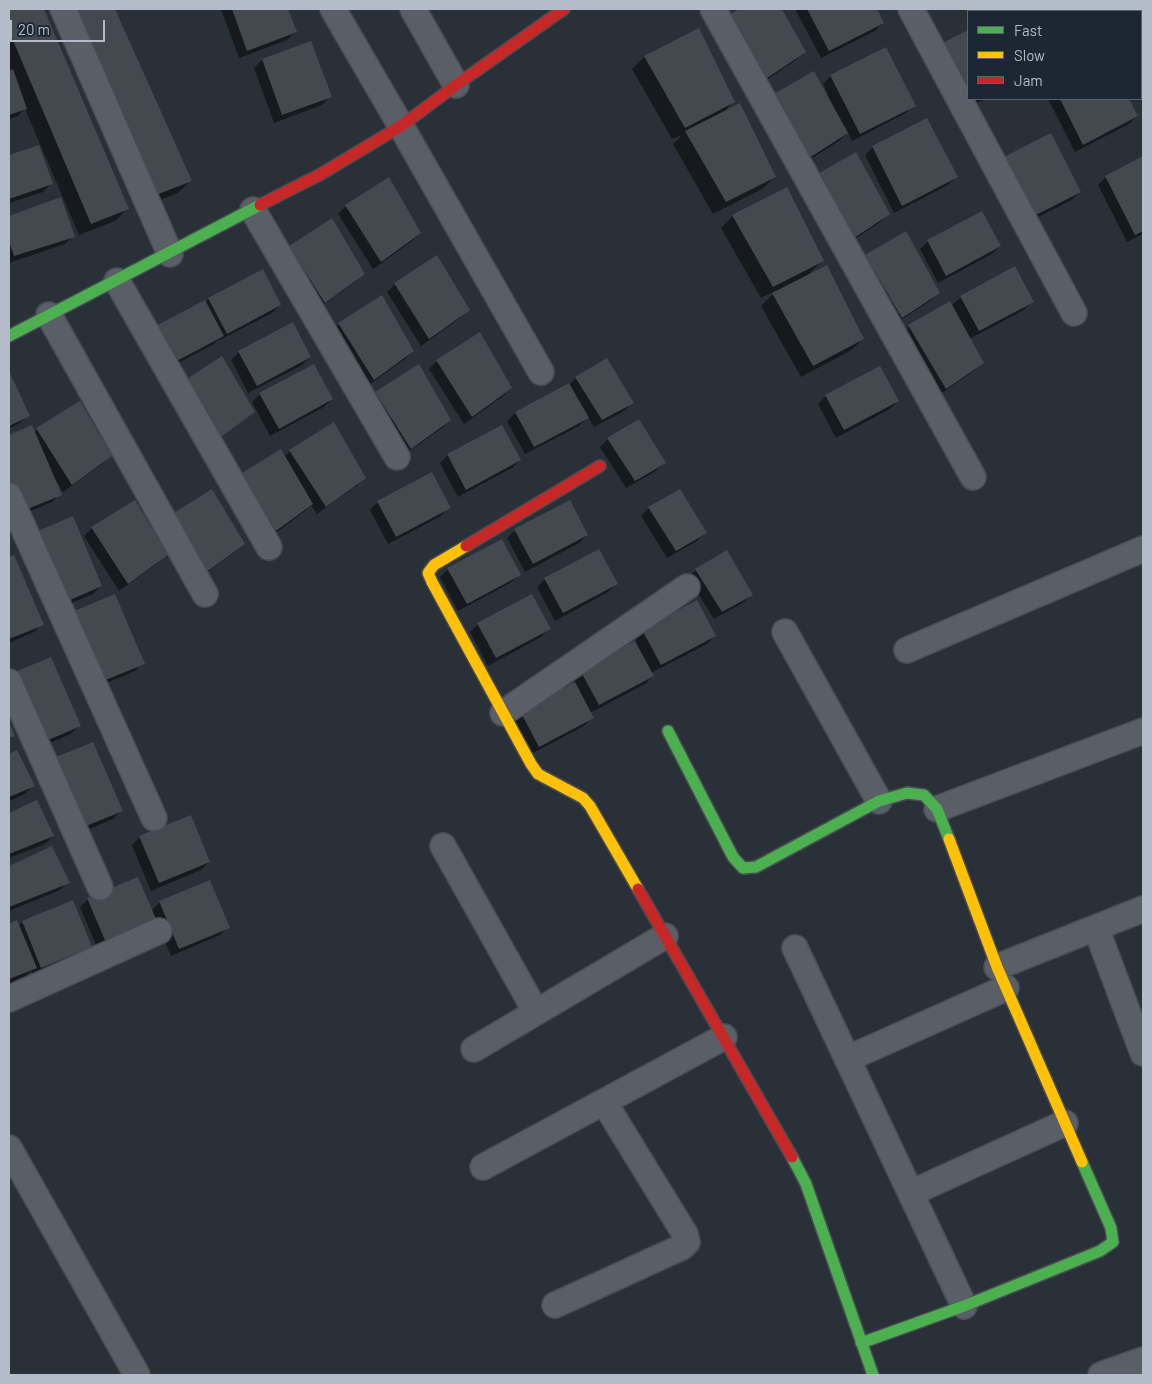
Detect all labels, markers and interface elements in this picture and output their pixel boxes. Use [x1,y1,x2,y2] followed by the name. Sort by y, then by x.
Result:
[12,10,108,42] scale bar
[967,10,1142,100] legend
[18,20,50,38] text: 20 m
[1014,21,1042,39] text: Fast
[1014,46,1045,64] text: Slow
[1014,71,1043,89] text: Jam

